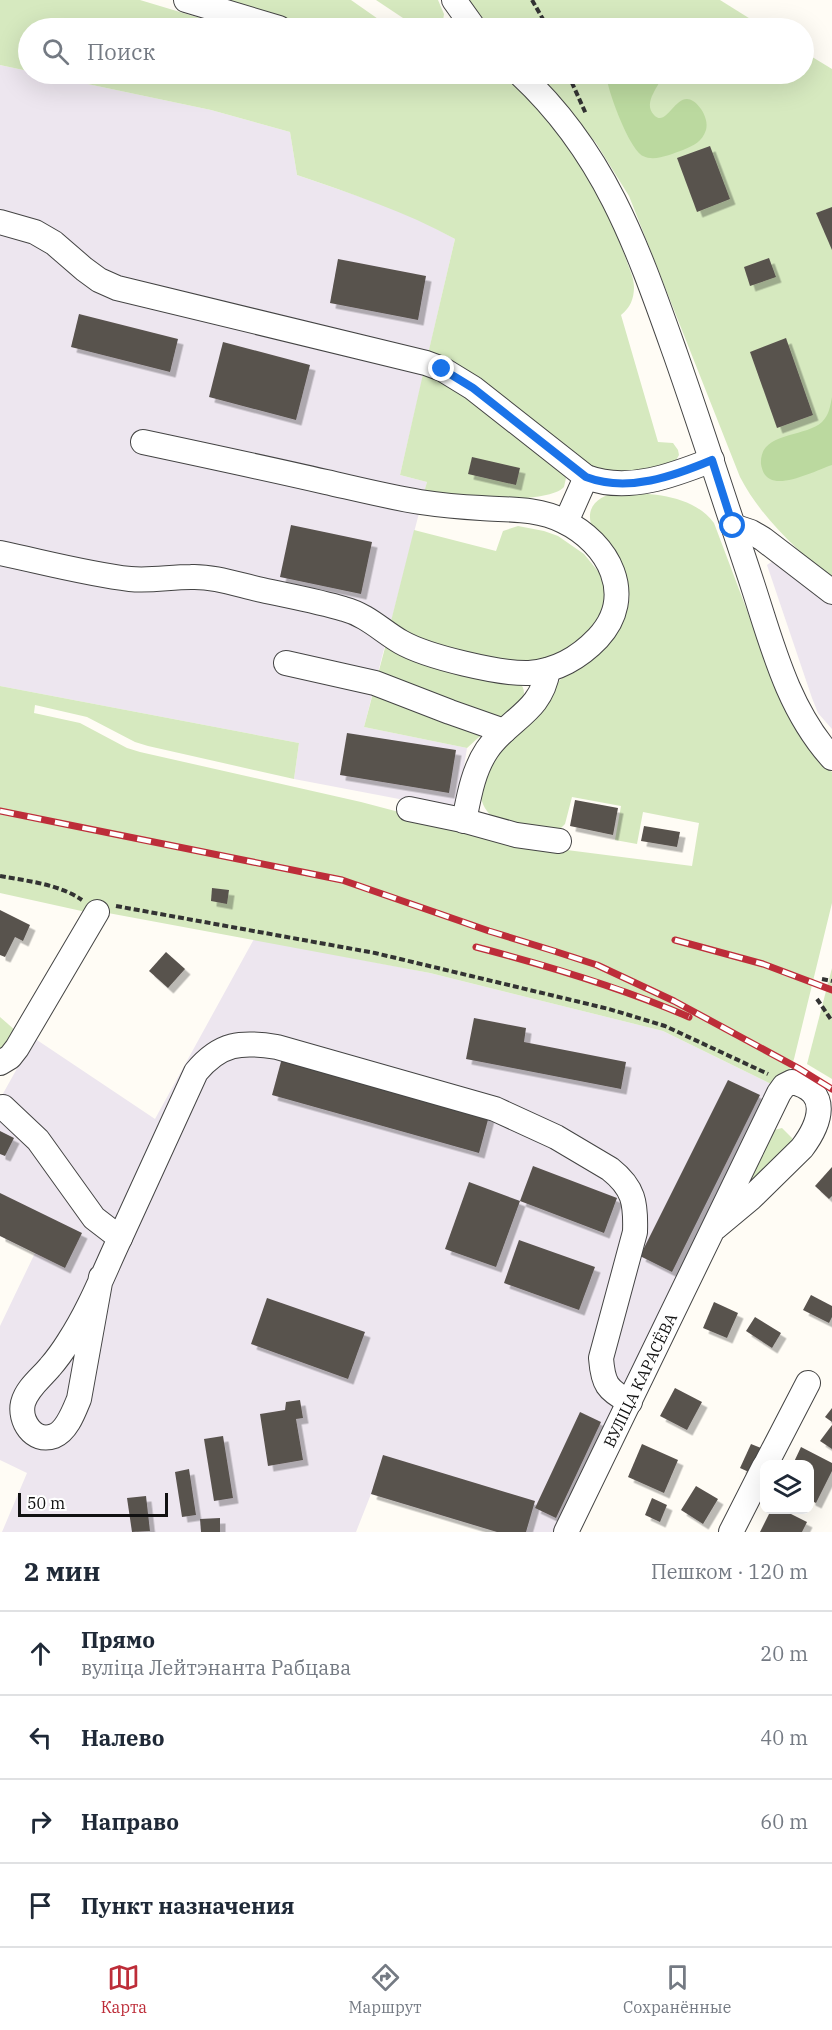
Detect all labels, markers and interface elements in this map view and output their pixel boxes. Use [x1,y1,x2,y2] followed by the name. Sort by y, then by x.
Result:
[18,18,814,84] search box
[39,35,72,68] icon: search
[87,37,155,66] text: Поиск
[428,355,454,381] route end
[719,512,745,538] route start
[599,1309,681,1450] street label: ВУЛІЦА КАРАСЁВА
[760,1460,814,1514] map controls
[760,1460,814,1514] button: layers
[18,1490,168,1518] scale bar
[27,1493,65,1513] text: 50 m
[24,1554,100,1588] text: 2 мин
[651,1558,808,1585] text: Пешком · 120 m
[81,1625,155,1654] text: Прямо
[24,1637,57,1670] icon: ahead
[760,1640,808,1667] text: 20 m
[81,1654,351,1681] text: вуліца Лейтэнанта Рабцава
[24,1721,57,1754] icon: left
[81,1723,165,1752] text: Налево
[760,1724,808,1751] text: 40 m
[24,1805,57,1838] icon: right
[81,1807,179,1836] text: Направо
[760,1808,808,1835] text: 60 m
[24,1889,57,1922] icon: arrive
[81,1891,295,1920] text: Пункт назначения
[101,1961,147,2017] tab: Карта
[348,1961,422,2017] tab: Маршрут
[623,1961,731,2017] tab: Сохранённые

